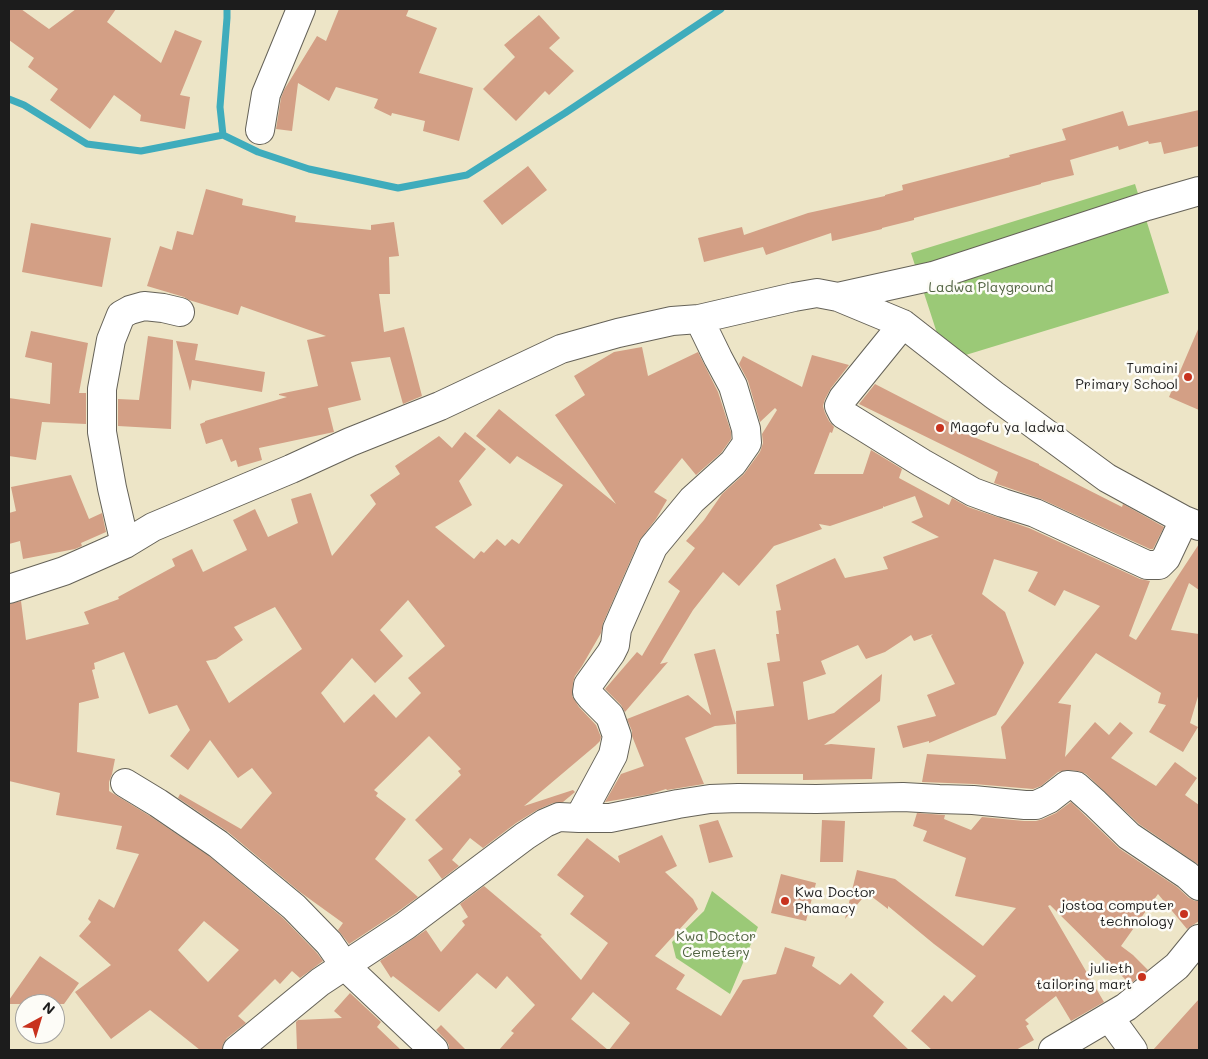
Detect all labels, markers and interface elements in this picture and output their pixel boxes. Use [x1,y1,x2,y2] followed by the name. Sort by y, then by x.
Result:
[929,280,1053,296] park label: Ladwa Playground
[1075,361,1178,394] place label: Tumaini Primary School
[1182,371,1194,383] marker: Tumaini Primary School
[950,420,1065,436] place label: Magofu ya ladwa
[934,422,946,434] marker: Magofu ya ladwa
[795,885,875,918] place label: Kwa Doctor Phamacy
[779,895,791,907] marker: Kwa Doctor Phamacy
[1061,898,1174,930] place label: jostoa computer technology
[1178,908,1190,920] marker: jostoa computer technology
[676,929,756,962] park label: Kwa Doctor Cemetery
[1036,961,1132,994] place label: julieth tailoring mart
[1136,971,1148,983] marker: julieth tailoring mart
[15,994,65,1044] north arrow
[39,997,59,1018] text: N

